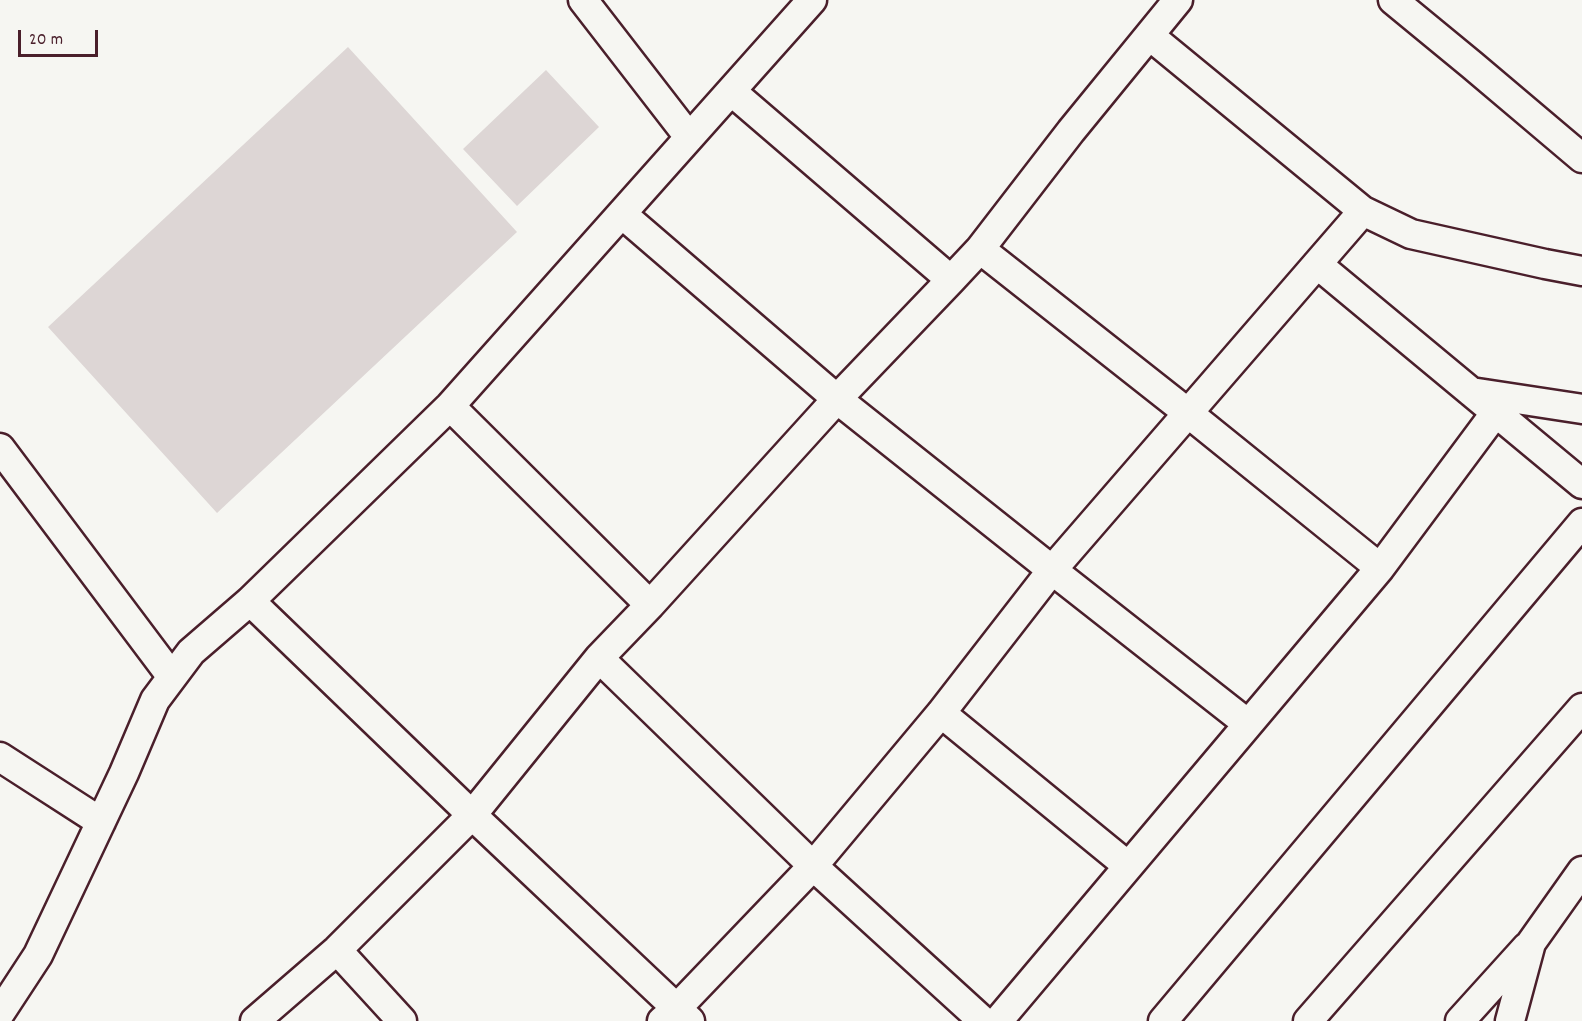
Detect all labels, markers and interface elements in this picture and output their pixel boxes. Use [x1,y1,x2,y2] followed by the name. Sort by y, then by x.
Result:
[21,18,100,56] scale bar
[29,28,63,53] text: 20 m

